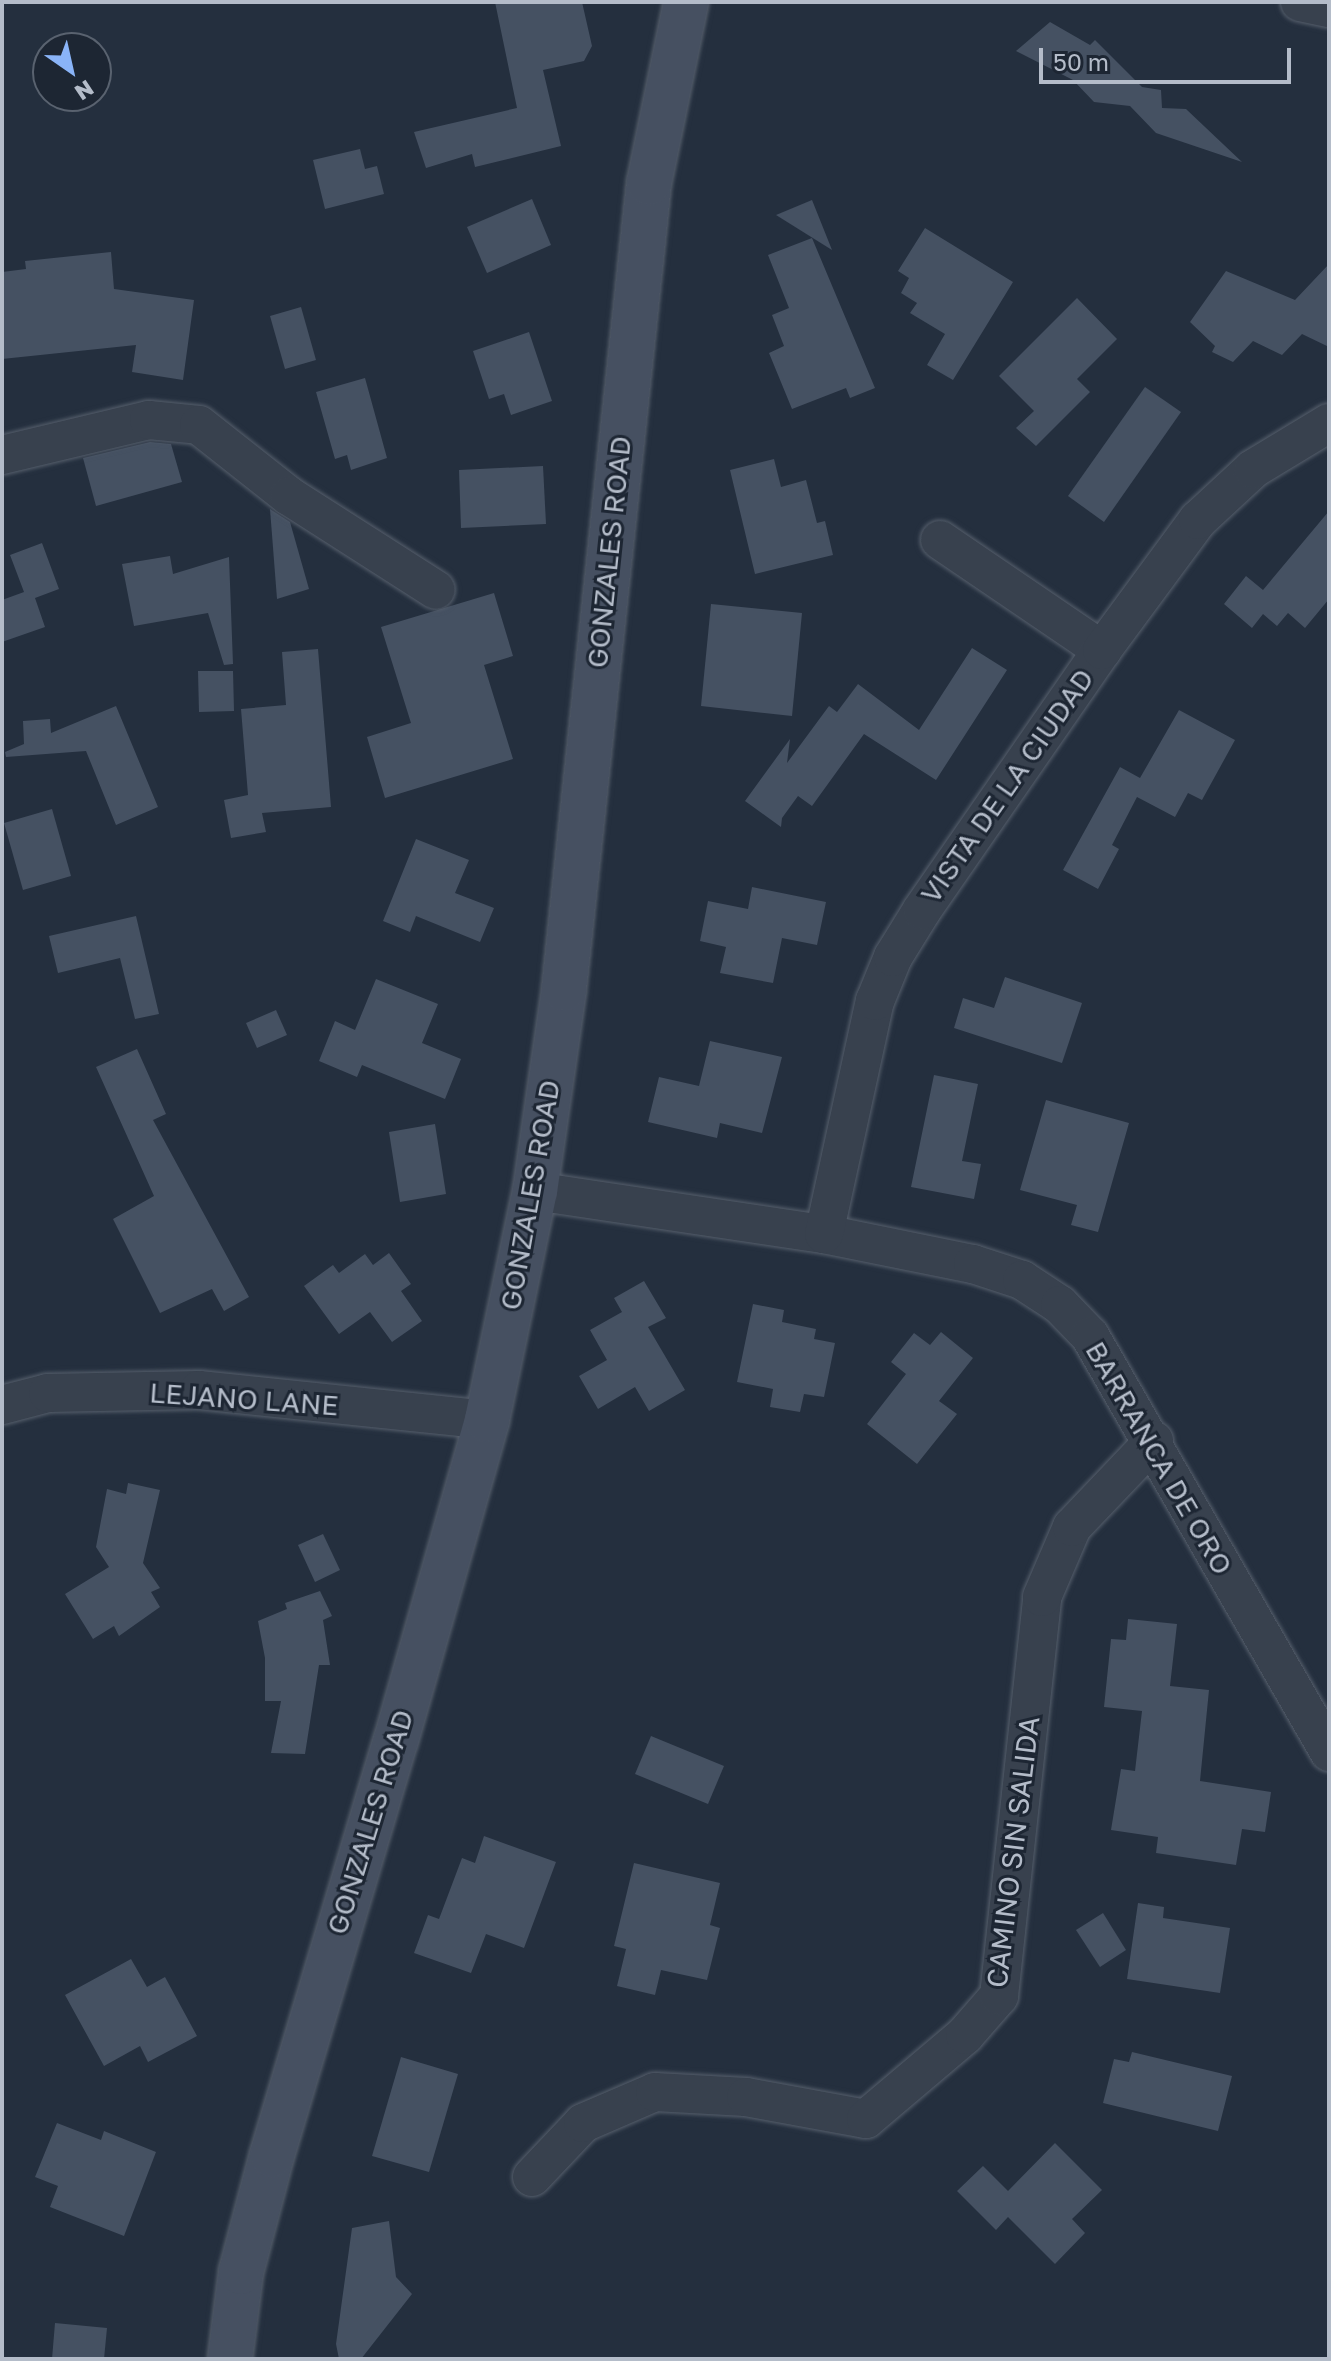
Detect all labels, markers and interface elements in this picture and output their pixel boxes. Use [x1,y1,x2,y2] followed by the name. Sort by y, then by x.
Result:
[32,32,112,112] north arrow
[1043,32,1295,82] scale bar
[1053,47,1109,76] text: 50 m
[70,75,99,107] text: N
[580,434,638,670] street label: GONZALES ROAD
[914,663,1100,909] street label: VISTA DE LA CIUDAD
[493,1077,567,1313] street label: GONZALES ROAD
[1079,1336,1239,1580] street label: BARRANCA DE ORO
[148,1376,340,1422] street label: LEJANO LANE
[320,1706,420,1938] street label: GONZALES ROAD
[980,1714,1046,1990] street label: CAMINO SIN SALIDA

